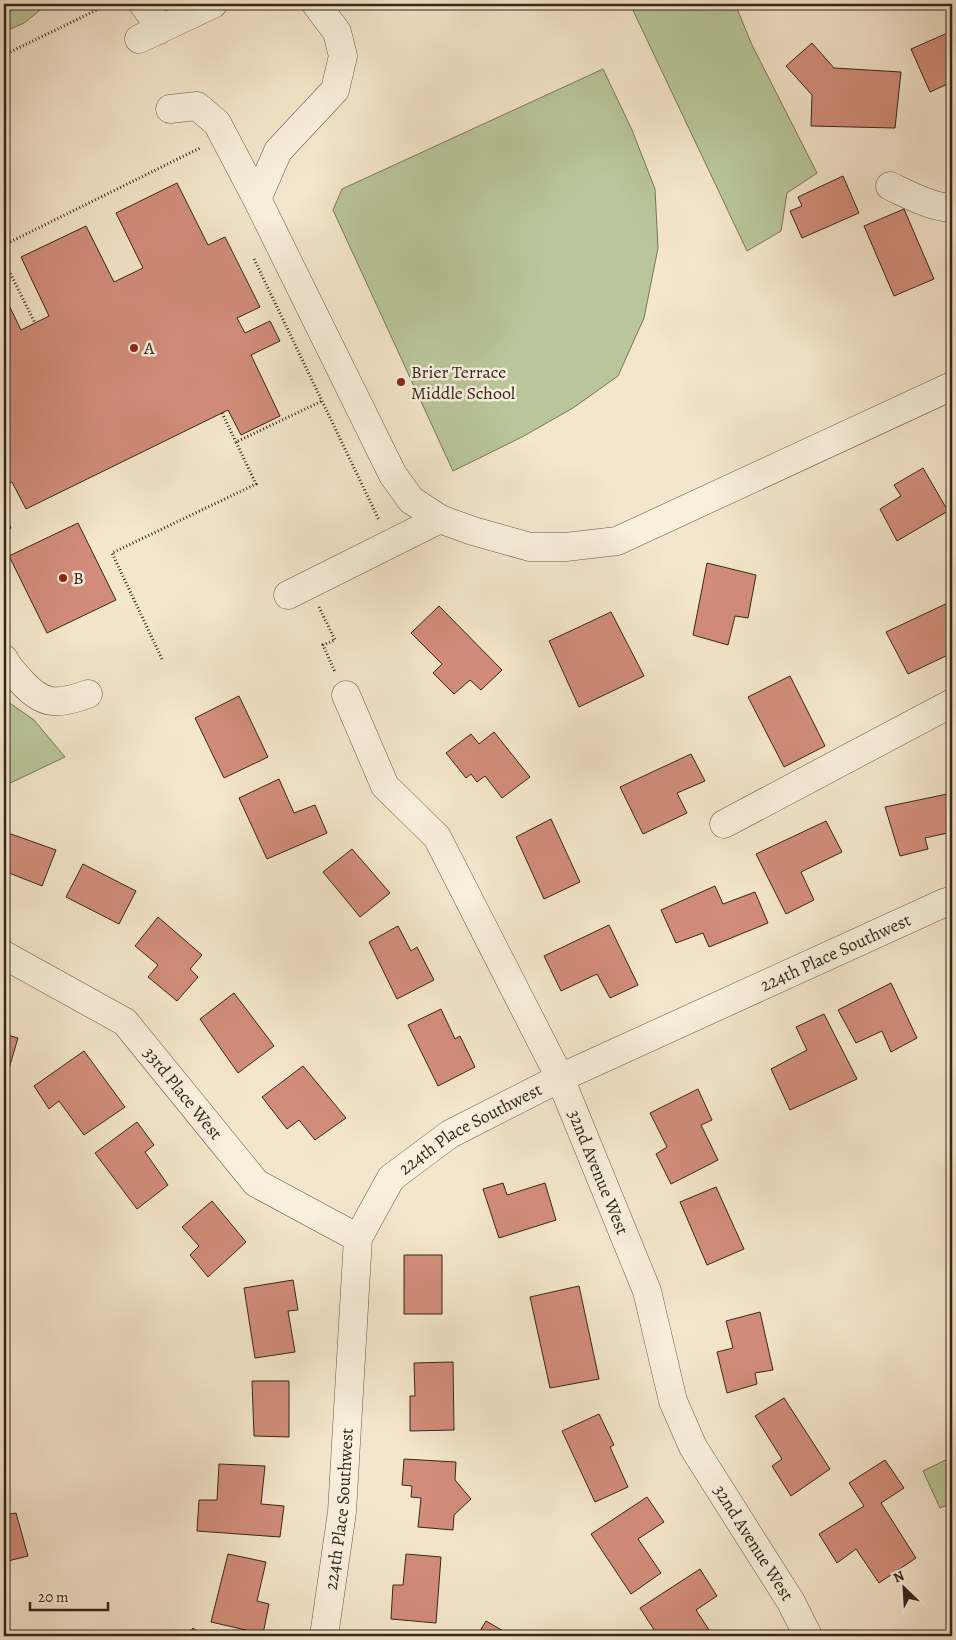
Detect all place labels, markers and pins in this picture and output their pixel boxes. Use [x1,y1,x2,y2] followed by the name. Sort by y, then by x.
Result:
[143,336,155,360] place label: A
[128,342,140,354] marker: A
[411,360,516,405] place label: Brier Terrace Middle School
[395,376,407,388] marker: Brier Terrace Middle School
[73,566,84,590] place label: B
[57,572,69,584] marker: B

